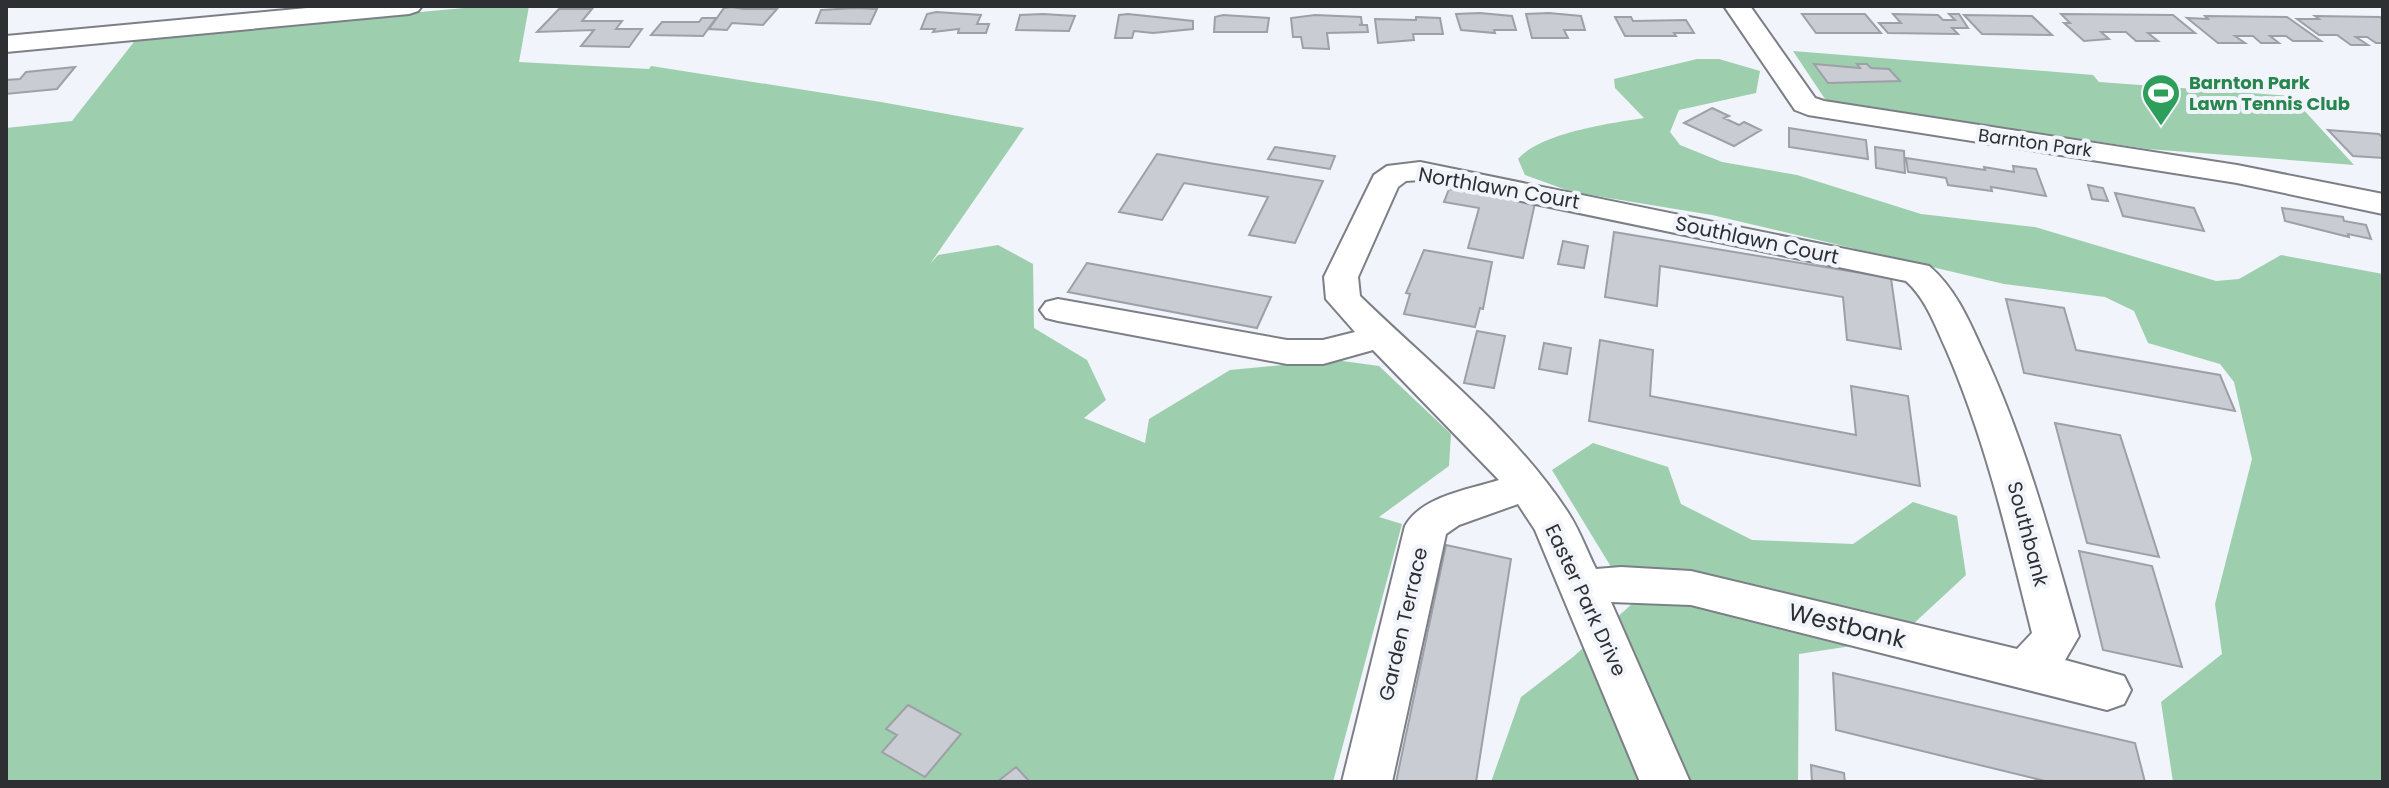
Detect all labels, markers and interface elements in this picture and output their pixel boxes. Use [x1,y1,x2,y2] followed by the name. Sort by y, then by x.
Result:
[2189,70,2350,116] place label: Barnton Park Lawn Tennis Club
[2140,72,2182,127] sports icon: Barnton Park Lawn Tennis Club
[1977,122,2094,163] street label: Barnton Park
[1416,160,1582,216] street label: Northlawn Court
[1673,209,1841,271] street label: Southlawn Court
[2001,478,2056,590] street label: Southbank
[1538,519,1634,681] street label: Easter Park Drive
[1372,544,1434,704] street label: Garden Terrace
[1785,595,1910,656] street label: Westbank

